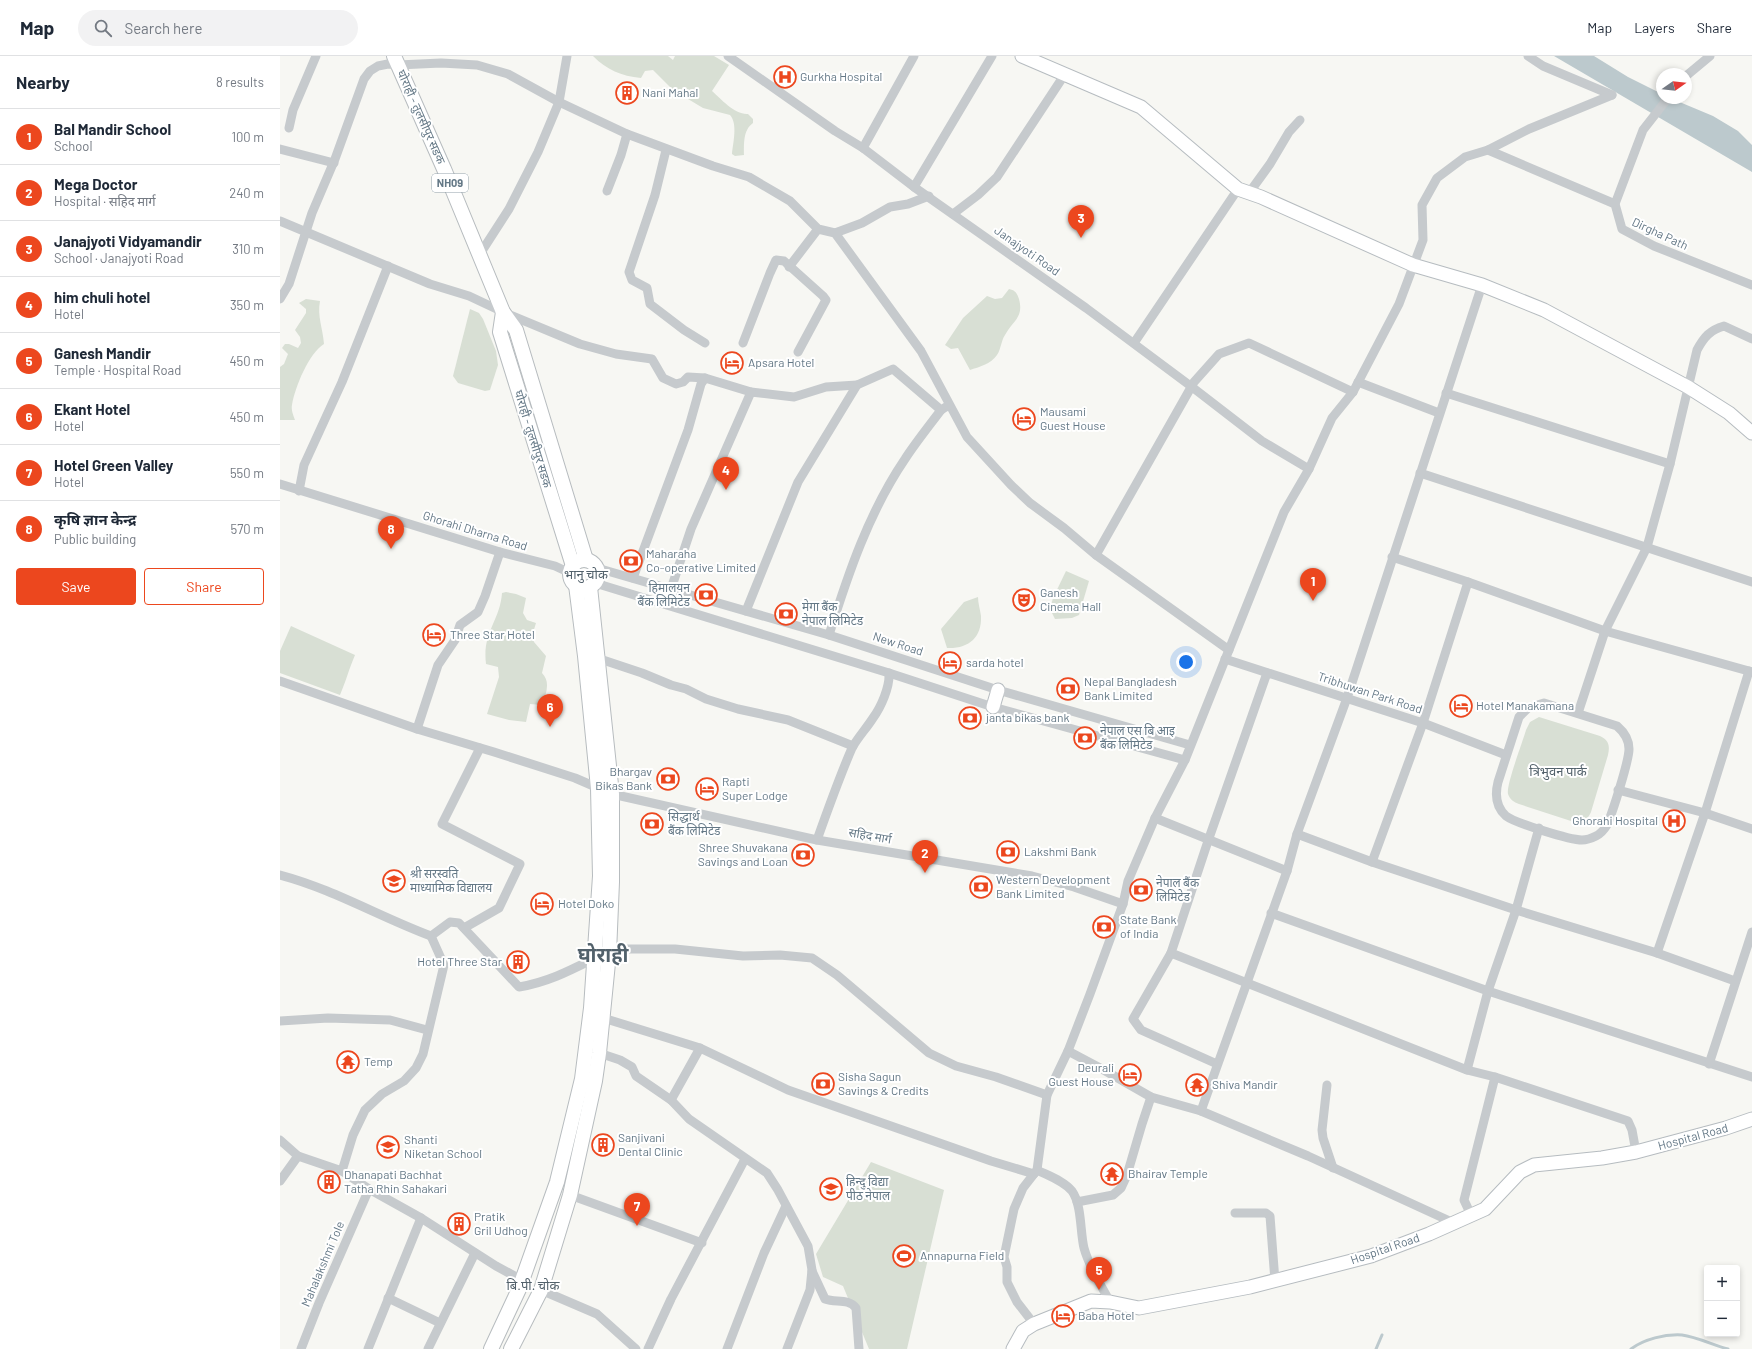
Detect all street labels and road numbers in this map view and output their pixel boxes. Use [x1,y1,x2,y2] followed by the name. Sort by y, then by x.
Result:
[393,67,449,167] street label: घोराही - तुलसीपुर सडक
[432,174,468,192] road number: NH09
[1630,214,1691,252] street label: Dirgha Path
[992,222,1063,278] street label: Janajyoti Road
[511,388,556,491] street label: घोराही - तुलसीपुर सडक
[421,507,529,553] street label: Ghorahi Dharna Road
[871,628,925,658] street label: New Road
[1316,669,1424,716] street label: Tribhuwan Park Road
[848,824,894,846] street label: सहिद मार्ग
[1656,1120,1729,1152] street label: Hospital Road
[298,1219,346,1308] street label: Mahalakshmi Tole
[1348,1230,1421,1266] street label: Hospital Road

